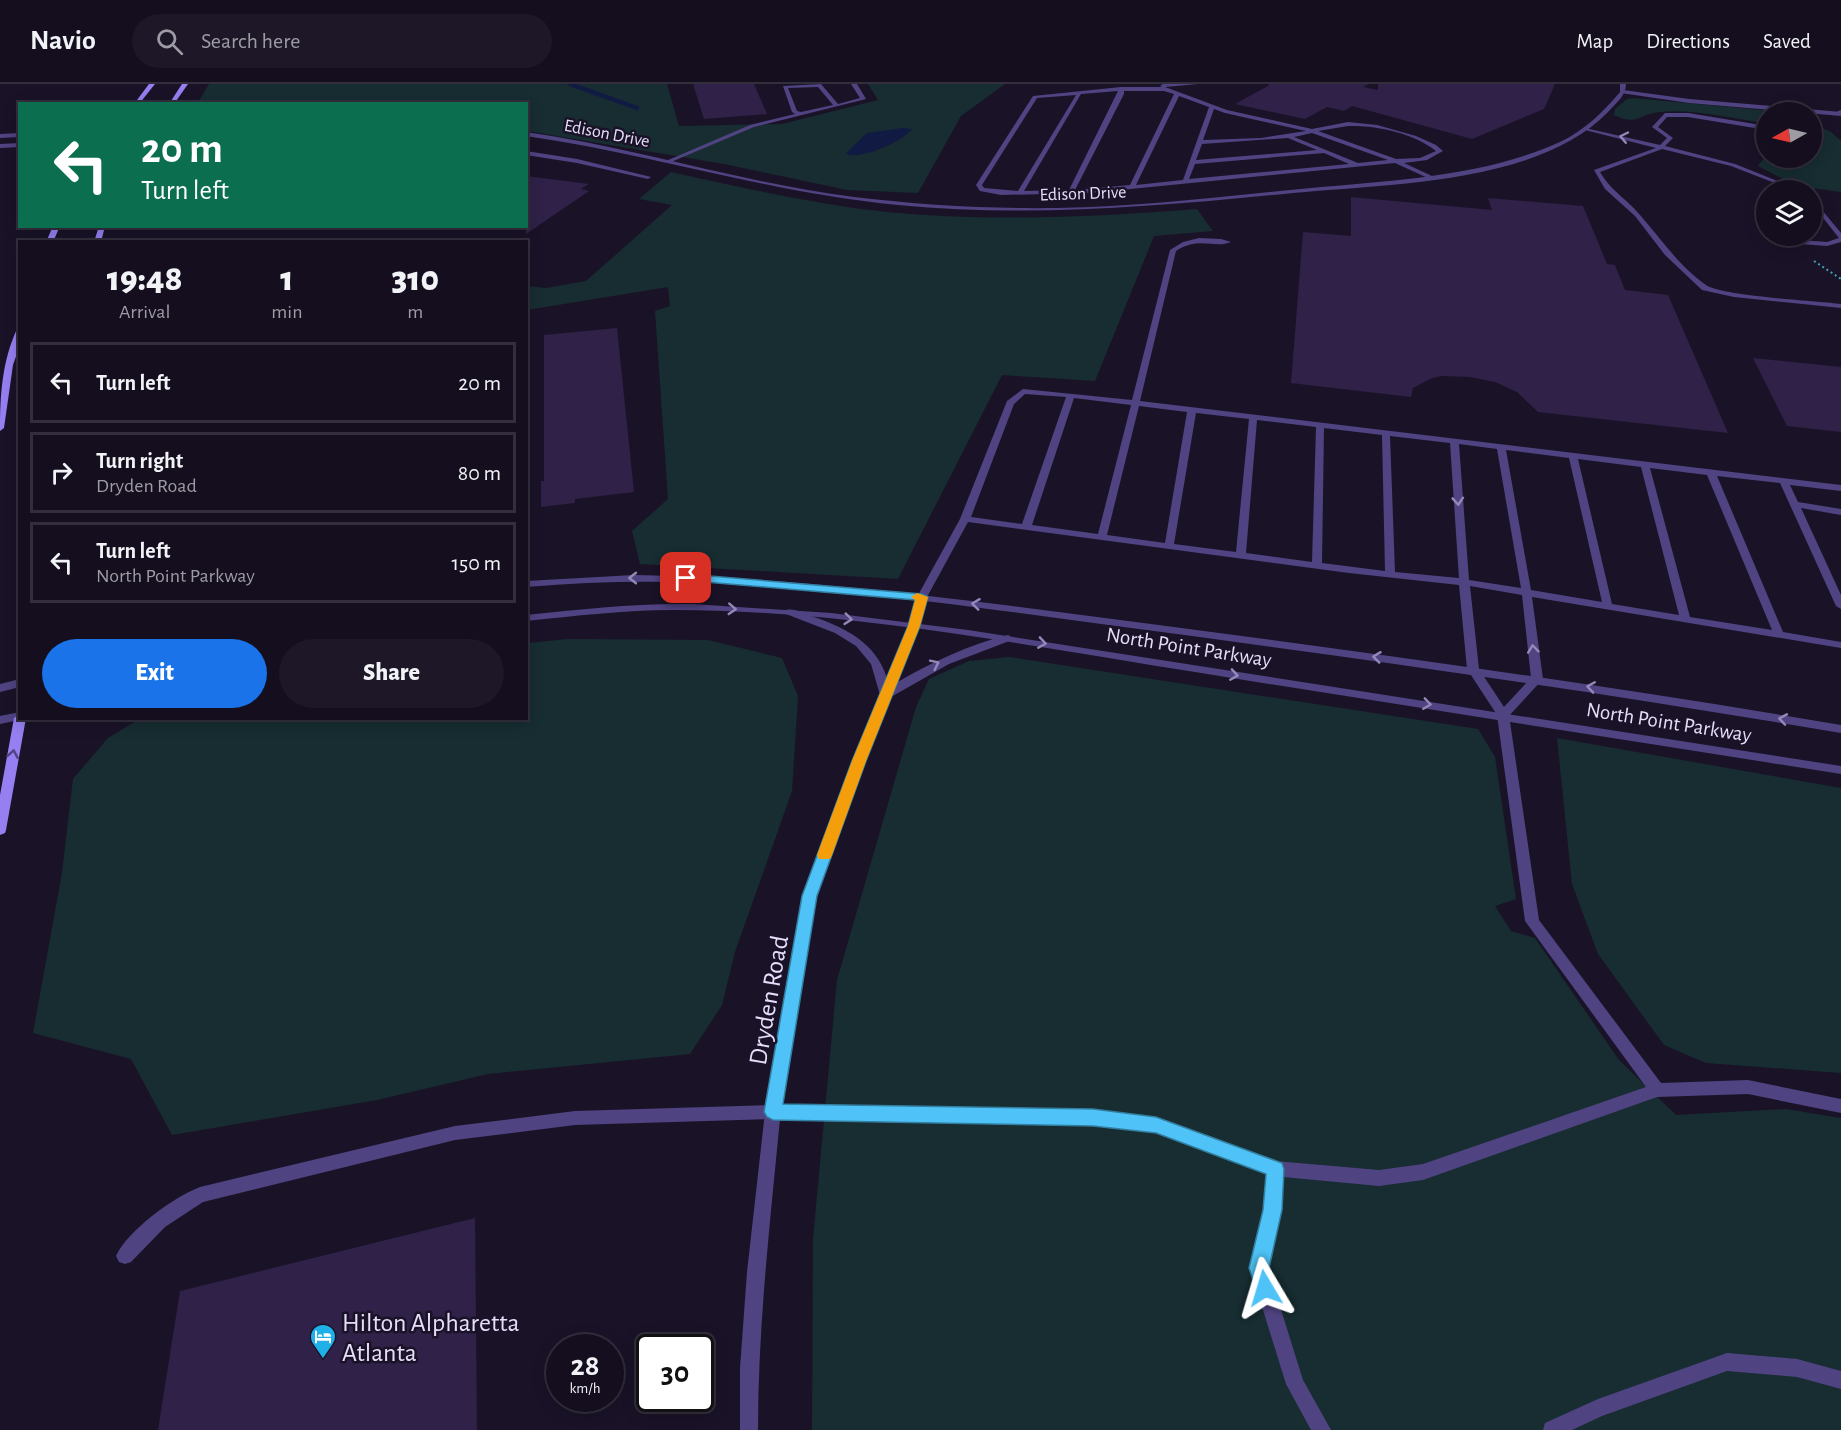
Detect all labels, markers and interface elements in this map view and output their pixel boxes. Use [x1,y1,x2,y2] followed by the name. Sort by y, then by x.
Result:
[132,14,552,68] search box
[153,25,186,58] icon: search
[30,27,96,55] text: Navio
[201,30,300,52] text: Search here
[1577,31,1613,52] text: Map
[1646,31,1730,52] text: Directions
[1763,31,1811,52] text: Saved
[1756,102,1822,168] north arrow
[1756,102,1822,246] map controls
[562,117,651,151] street label: Edison Drive
[42,126,120,204] icon: left
[141,128,223,170] text: 20 m
[1619,132,1629,145] one-way arrow
[141,177,229,204] text: Turn left
[1756,180,1822,246] button: layers
[1039,183,1127,205] street label: Edison Drive
[107,261,183,297] text: 19:48
[280,261,294,297] text: 1
[391,261,439,297] text: 310
[119,302,170,322] text: Arrival
[271,302,303,322] text: min
[407,302,423,322] text: m
[45,366,78,399] icon: left
[96,372,170,394] text: Turn left
[458,372,501,394] text: 20 m
[96,450,183,472] text: Turn right
[45,456,78,489] icon: right
[458,462,501,484] text: 80 m
[96,476,197,496] text: Dryden Road
[1451,496,1464,505] one-way arrow
[96,540,170,562] text: Turn left
[45,546,78,579] icon: left
[451,552,501,574] text: 150 m
[660,552,711,603] pin
[669,561,702,594] icon: arrive
[96,566,255,586] text: North Point Parkway
[629,572,638,584] one-way arrow
[971,599,980,611] one-way arrow
[727,602,736,615] one-way arrow
[844,612,853,625] one-way arrow
[1105,624,1273,671] street label: North Point Parkway
[1036,636,1046,649] one-way arrow
[42,639,267,708] button: Exit
[279,639,504,708] button: Share
[1528,645,1540,654] one-way arrow
[1373,651,1382,663] one-way arrow
[929,660,940,672] one-way arrow
[1229,668,1239,681] one-way arrow
[1586,682,1596,694] one-way arrow
[1422,697,1432,710] one-way arrow
[1585,699,1753,746] street label: North Point Parkway
[1779,713,1789,726] one-way arrow
[7,749,19,758] one-way arrow
[745,933,793,1067] street label: Dryden Road
[1233,1256,1297,1320] position arrow
[342,1310,520,1366] place label: Hilton Alpharetta Atlanta
[308,1322,338,1360] hotel icon: Hilton Alpharetta Atlanta
[636,1334,714,1412] speed limit sign: 30
[571,1351,599,1381] text: 28
[570,1381,600,1396] text: km/h

